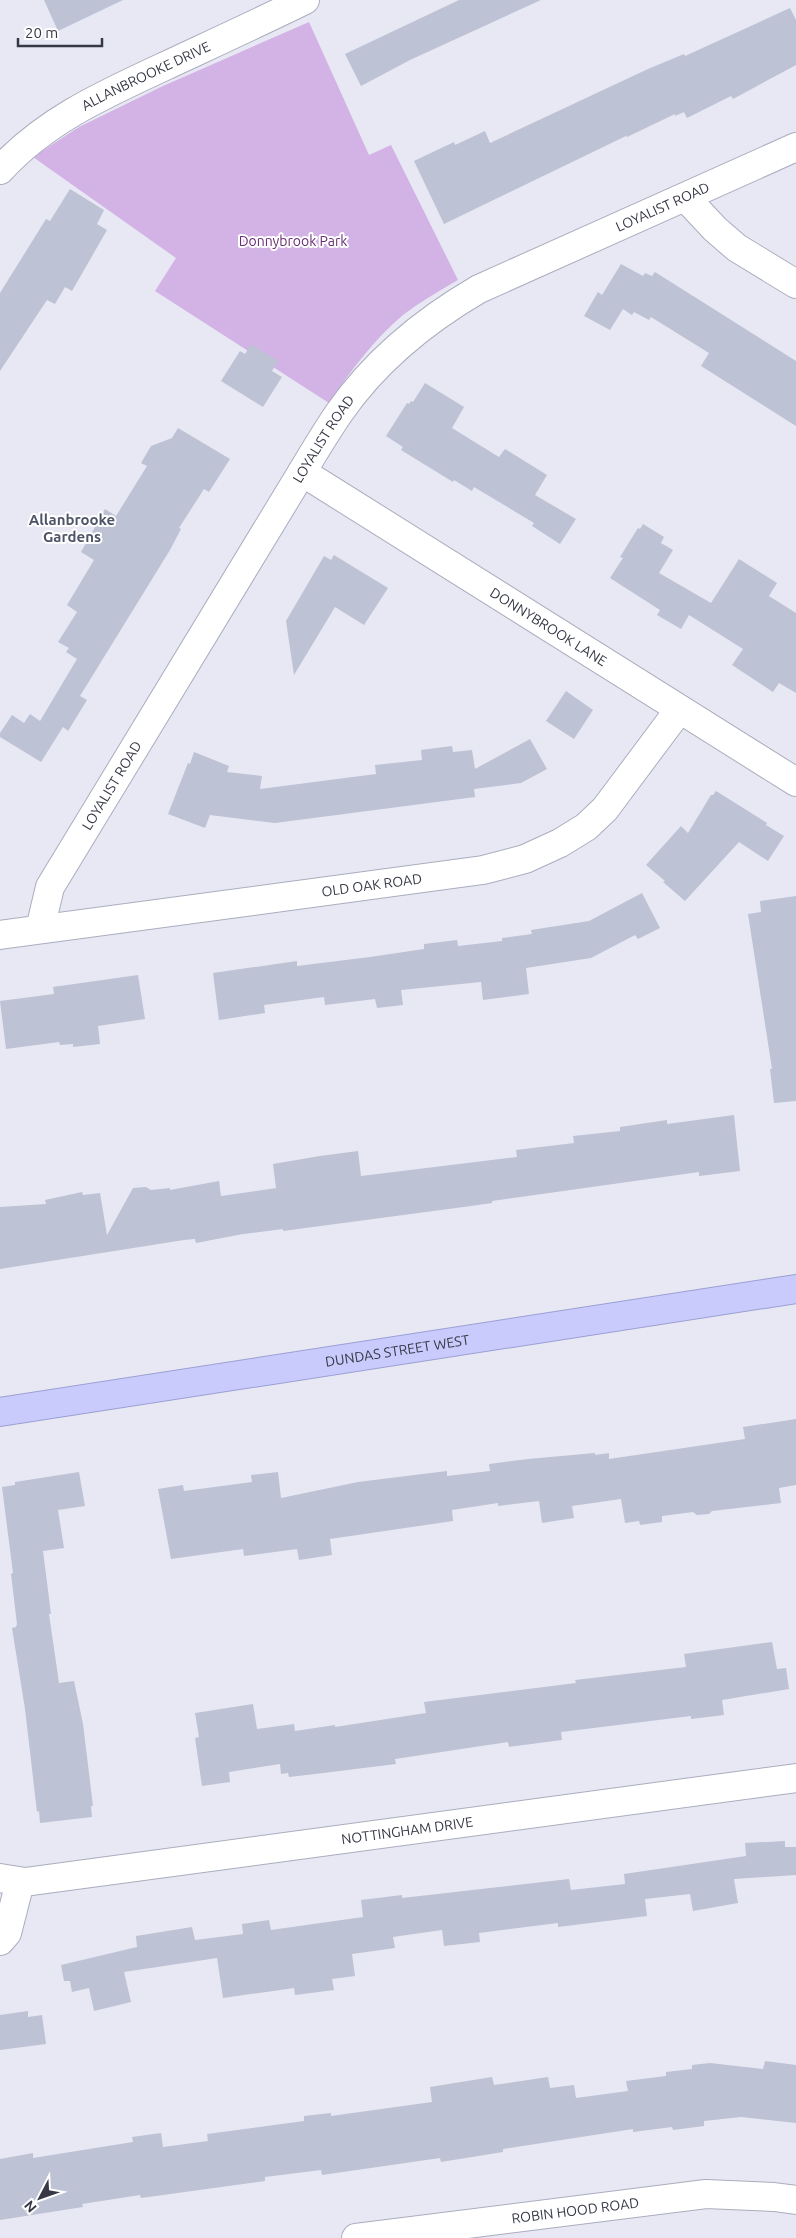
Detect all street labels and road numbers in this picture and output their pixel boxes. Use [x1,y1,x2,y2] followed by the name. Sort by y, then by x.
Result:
[79,38,213,114] street label: ALLANBROOKE DRIVE
[613,179,712,235] street label: LOYALIST ROAD
[289,392,357,486] street label: LOYALIST ROAD
[487,584,610,669] street label: DONNYBROOK LANE
[79,738,145,833] street label: LOYALIST ROAD
[320,870,423,900] street label: OLD OAK ROAD
[324,1332,471,1370] street label: DUNDAS STREET WEST
[340,1814,474,1847] street label: NOTTINGHAM DRIVE
[511,2194,640,2226] street label: ROBIN HOOD ROAD

